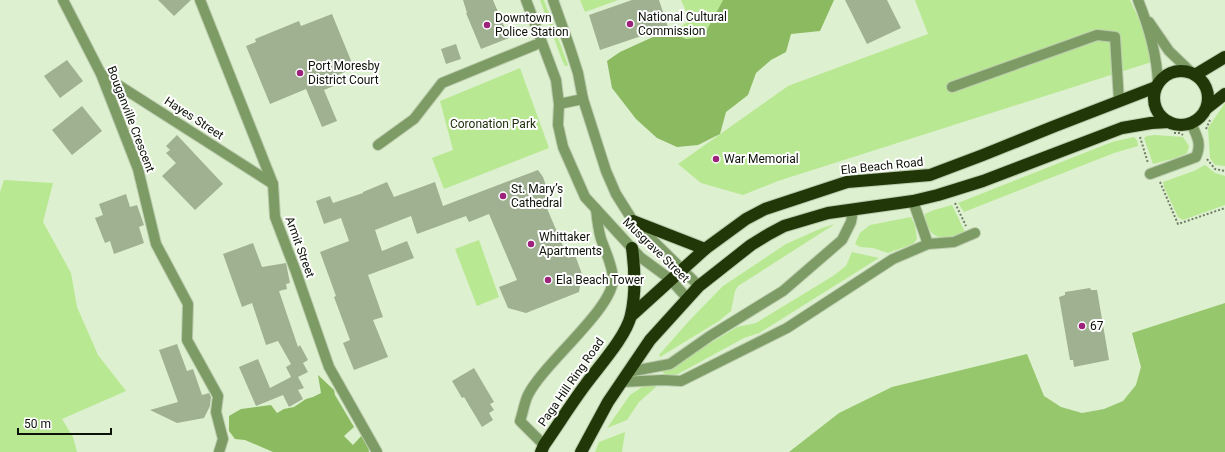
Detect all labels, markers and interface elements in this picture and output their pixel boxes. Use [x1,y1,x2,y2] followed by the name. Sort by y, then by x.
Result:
[638,10,727,38] place label: National Cultural Commission
[495,11,569,39] place label: Downtown Police Station
[625,19,635,29] marker: National Cultural Commission
[482,20,492,30] marker: Downtown Police Station
[308,59,380,87] place label: Port Moresby District Court
[104,64,158,174] street label: Bouganville Crescent
[295,68,305,78] marker: Port Moresby District Court
[162,94,226,142] street label: Hayes Street
[450,117,537,131] park label: Coronation Park
[724,152,799,166] place label: War Memorial
[711,154,721,164] marker: War Memorial
[840,155,924,177] street label: Ela Beach Road
[511,182,563,210] place label: St. Mary’s Cathedral
[498,191,508,201] marker: St. Mary’s Cathedral
[282,215,318,279] street label: Armit Street
[620,215,692,285] street label: Musgrave Street
[539,230,602,258] place label: Whittaker Apartments
[526,239,536,249] marker: Whittaker Apartments
[556,273,644,287] place label: Ela Beach Tower
[543,275,553,285] marker: Ela Beach Tower
[1090,319,1104,333] place label: 67
[1077,321,1087,331] marker: 67
[535,335,607,429] street label: Paga Hill Ring Road
[18,410,111,436] scale bar
[24,417,51,431] text: 50 m

